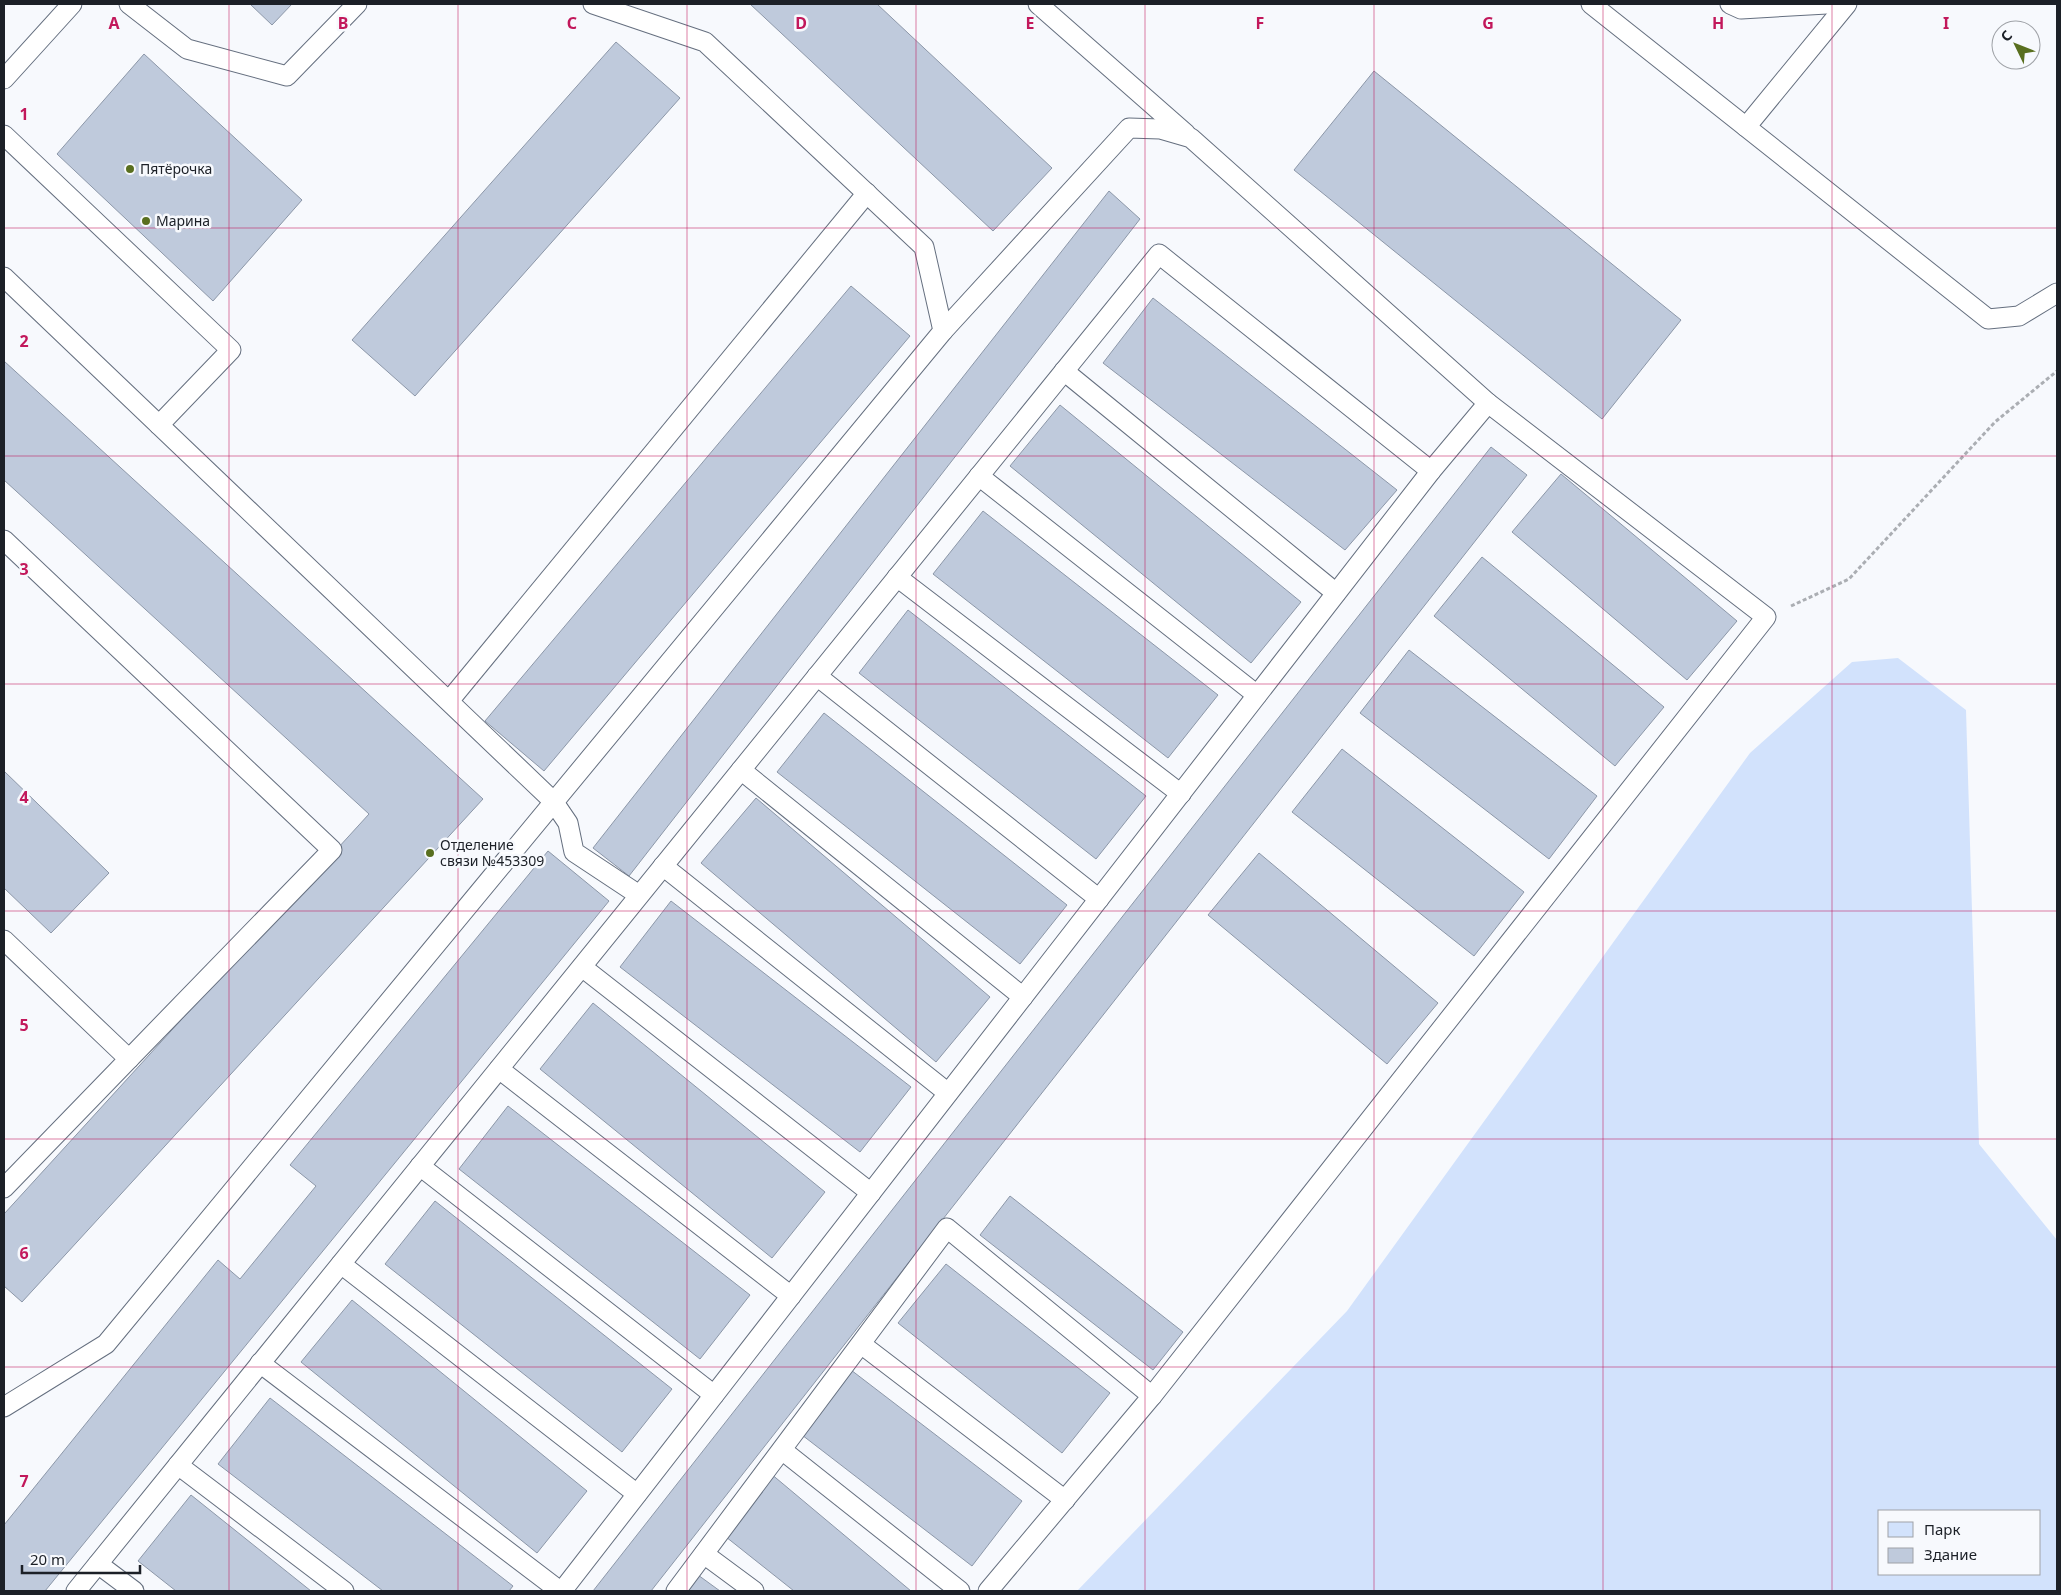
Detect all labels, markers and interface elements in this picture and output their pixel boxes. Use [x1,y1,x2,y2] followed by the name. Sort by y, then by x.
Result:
[108,12,120,34] text: A
[338,12,348,34] text: B
[567,12,577,34] text: C
[795,12,807,34] text: D
[1026,12,1035,34] text: E
[1256,12,1264,34] text: F
[1482,12,1494,34] text: G
[1712,12,1724,34] text: H
[1943,12,1949,34] text: I
[1991,20,2041,70] north arrow
[1996,26,2016,46] text: С
[19,103,29,125] text: 1
[140,159,212,178] place label: Пятёрочка
[124,163,136,175] marker: Пятёрочка
[156,211,210,230] place label: Марина
[140,215,152,227] marker: Марина
[19,330,29,352] text: 2
[19,558,29,580] text: 3
[19,786,29,808] text: 4
[440,835,544,870] place label: Отделение связи №453309
[424,847,436,859] marker: Отделение связи №453309
[19,1014,29,1036] text: 5
[19,1242,29,1264] text: 6
[19,1470,29,1492] text: 7
[1878,1510,2041,1575] legend
[1924,1519,1960,1539] text: Парк
[22,1542,140,1574] scale bar
[1924,1544,1977,1564] text: Здание
[30,1549,65,1569] text: 20 m

